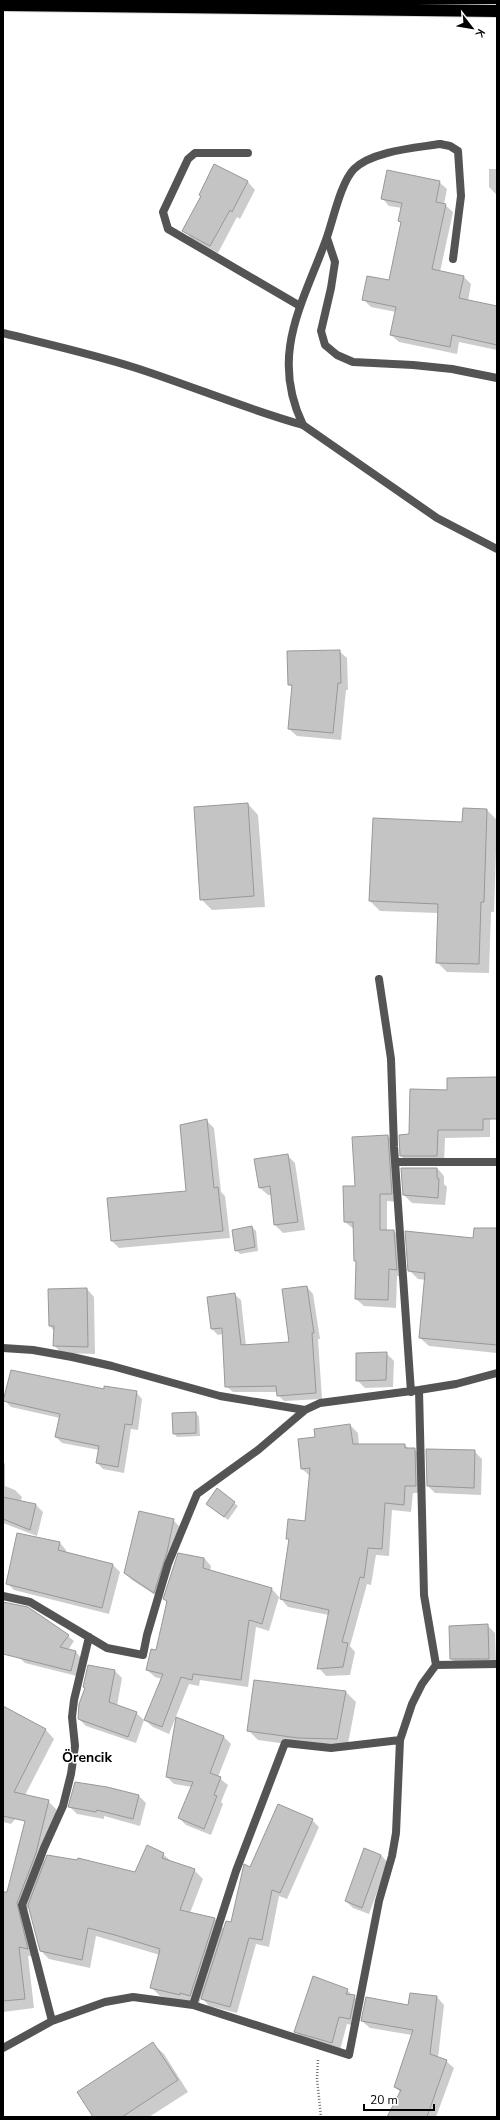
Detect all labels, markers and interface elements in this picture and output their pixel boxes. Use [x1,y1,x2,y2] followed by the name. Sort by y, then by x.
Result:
[452,8,492,48] north arrow
[471,26,488,40] text: K
[62,1748,112,1767] district label: Örencik
[364,2086,434,2112] scale bar
[370,2092,398,2108] text: 20 m

